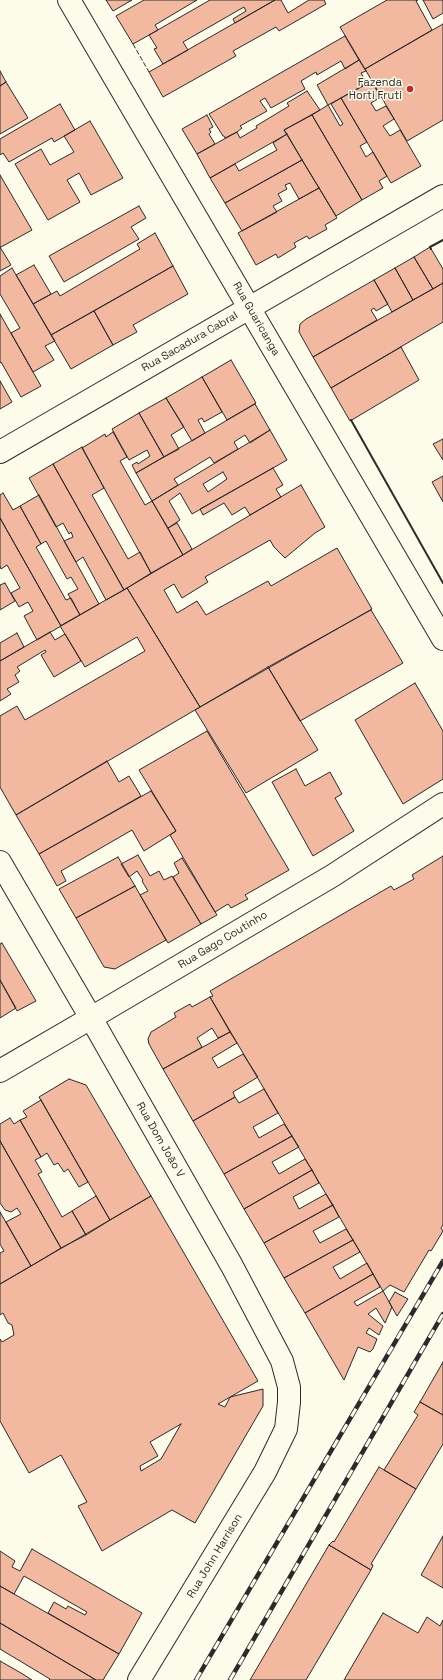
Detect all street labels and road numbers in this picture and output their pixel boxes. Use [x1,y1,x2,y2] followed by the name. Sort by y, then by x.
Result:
[230,280,282,358] street label: Rua Guaricanga
[140,309,240,375] street label: Rua Sacadura Cabral
[176,908,270,972] street label: Rua Gago Coutinho
[133,1100,187,1180] street label: Rua Dom João V
[185,1511,245,1601] street label: Rua John Harrison

